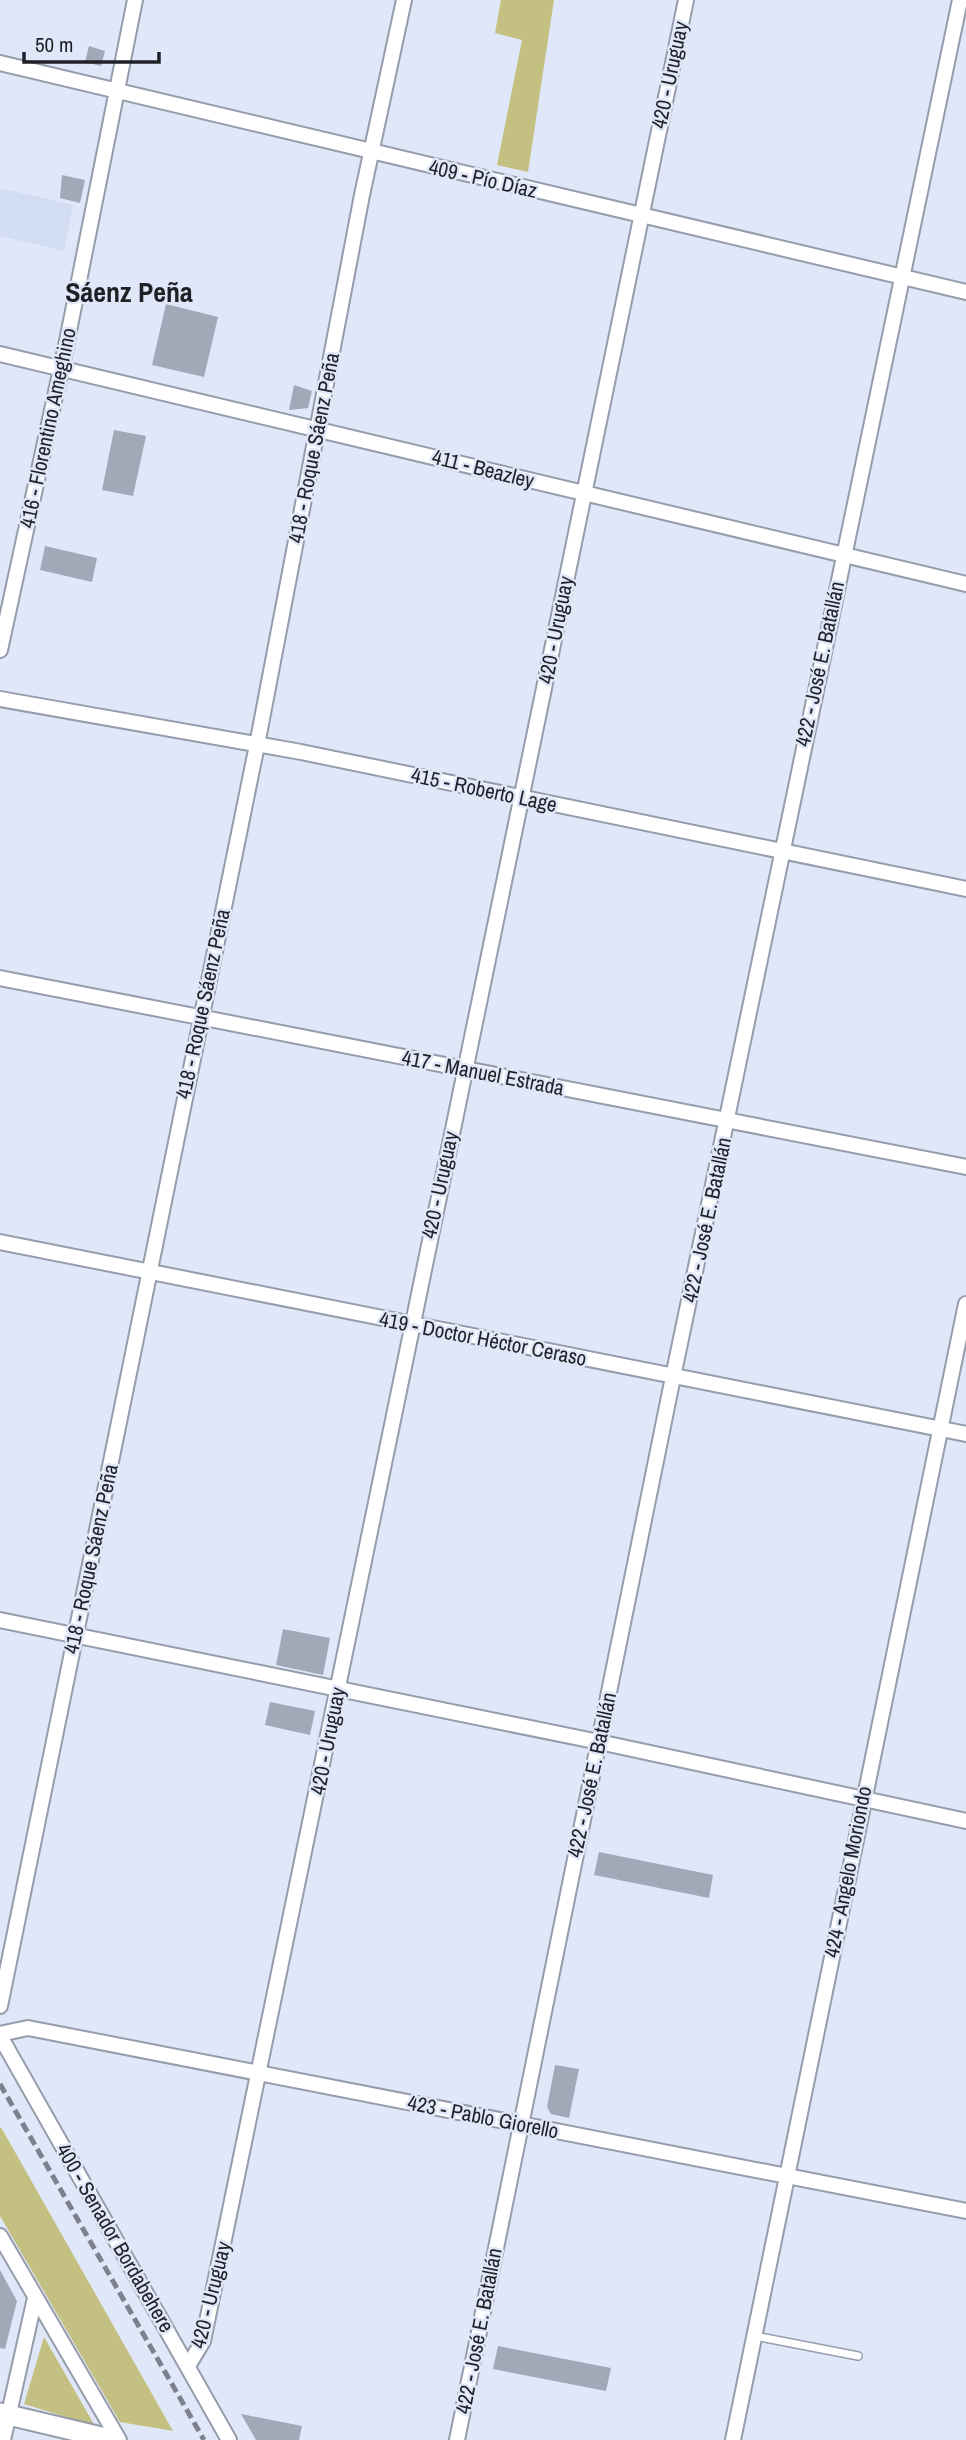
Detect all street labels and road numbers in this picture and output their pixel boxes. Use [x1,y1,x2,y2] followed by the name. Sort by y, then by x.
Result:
[644,18,695,131] street label: 420 - Uruguay
[426,152,540,205] street label: 409 - Pío Díaz
[12,325,83,531] street label: 416 - Florentino Ameghino
[281,350,346,546] street label: 418 - Roque Sáenz Peña
[429,442,537,495] street label: 411 - Beazley
[531,573,580,686] street label: 420 - Uruguay
[788,578,851,749] street label: 422 - José E. Batallán
[409,760,560,819] street label: 415 - Roberto Lage
[168,906,237,1101] street label: 418 - Roque Sáenz Peña
[400,1043,567,1103] street label: 417 - Manuel Estrada
[414,1128,465,1241] street label: 420 - Uruguay
[675,1134,738,1305] street label: 422 - José E. Batallán
[377,1304,589,1373] street label: 419 - Doctor Héctor Ceraso
[56,1461,125,1656] street label: 418 - Roque Sáenz Peña
[303,1684,352,1797] street label: 420 - Uruguay
[560,1689,623,1860] street label: 422 - José E. Batallán
[817,1784,878,1960] street label: 424 - Angelo Moriondo
[405,2088,561,2145] street label: 423 - Pablo Giorello
[50,2138,181,2337] street label: 400 - Senador Bordabehere
[183,2238,238,2351] street label: 420 - Uruguay
[448,2245,509,2416] street label: 422 - José E. Batallán

